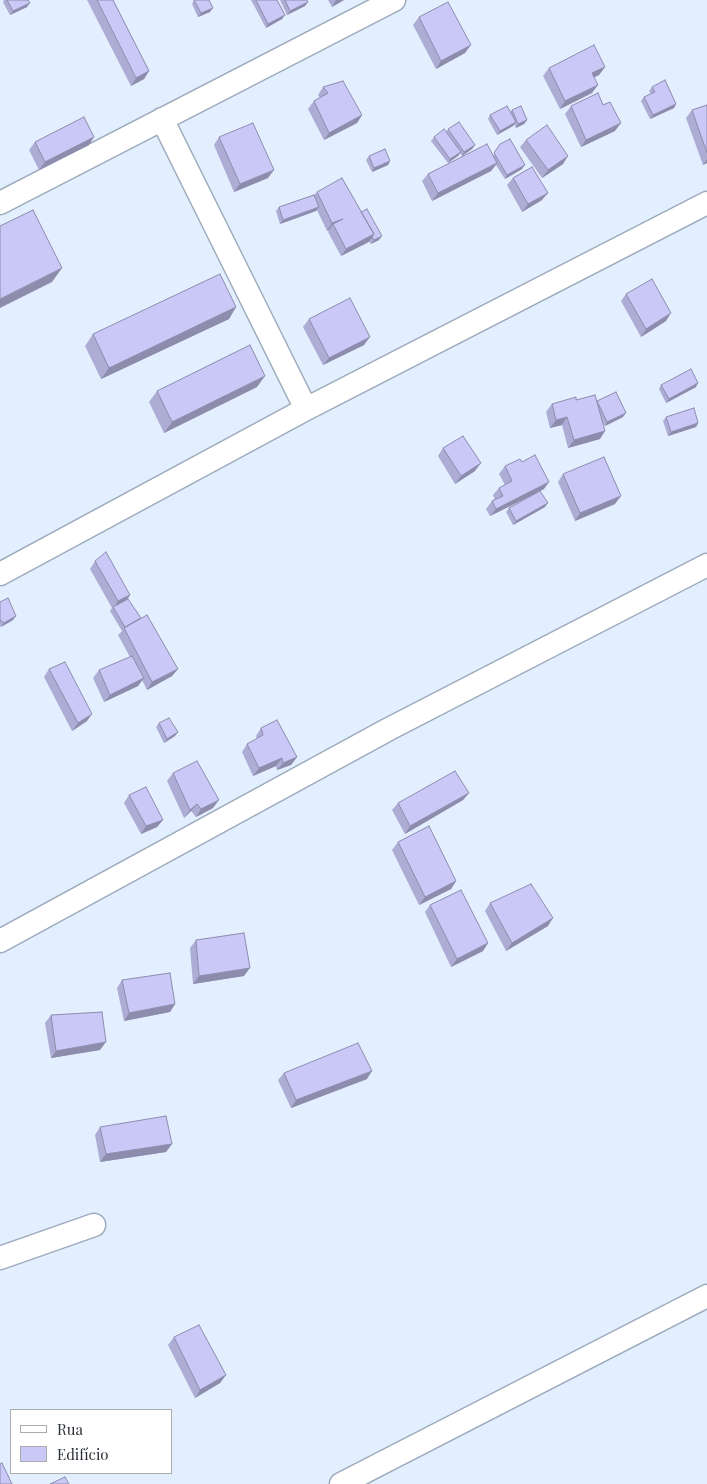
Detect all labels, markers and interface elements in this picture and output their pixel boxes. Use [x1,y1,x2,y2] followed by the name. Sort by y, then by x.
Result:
[10,1409,172,1474] legend
[57,1419,83,1439] text: Rua
[57,1444,109,1464] text: Edifício

